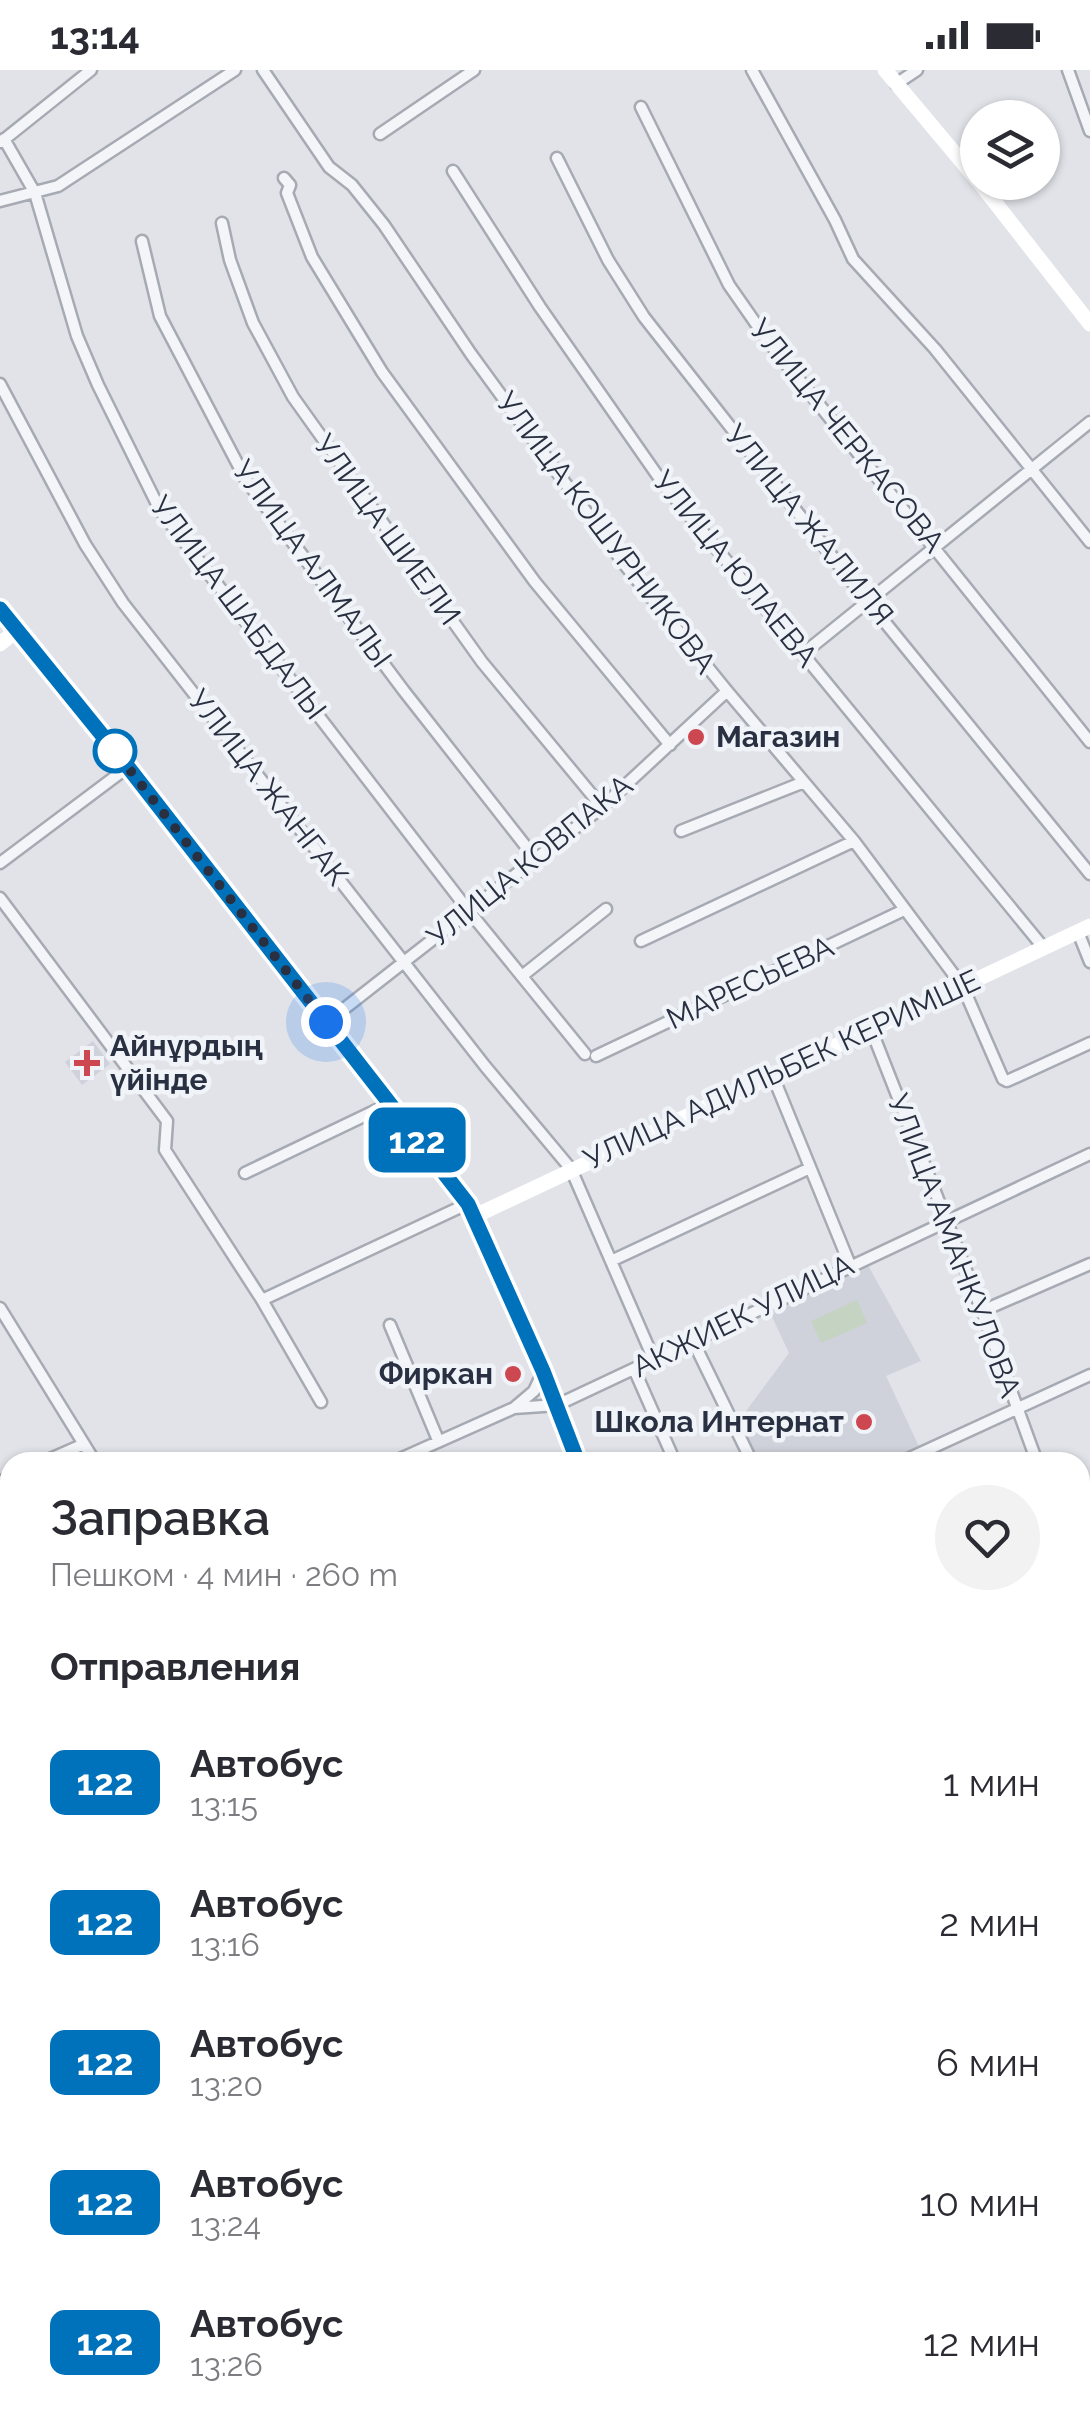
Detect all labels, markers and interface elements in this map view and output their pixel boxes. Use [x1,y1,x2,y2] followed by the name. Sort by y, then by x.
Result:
[50,13,140,58] text: 13:14
[960,100,1060,200] map controls
[960,100,1060,200] button: layers
[743,312,952,559] street label: УЛИЦА ЧЕРКАСОВА
[489,385,724,680] street label: УЛИЦА КОШУРНИКОВА
[718,418,901,632] street label: УЛИЦА ЖАЛИЛЯ
[307,428,468,632] street label: УЛИЦА ШИЕЛИ
[226,453,399,674] street label: УЛИЦА АЛМАЛЫ
[646,464,825,674] street label: УЛИЦА ЮЛАЕВА
[143,489,334,726] street label: УЛИЦА ШАБДАЛЫ
[181,683,356,893] street label: УЛИЦА ЖАНГАК
[716,719,840,754] place label: Магазин
[685,726,707,748] marker: Магазин
[94,730,136,772] unlabelled marker
[420,767,639,954] street label: УЛИЦА КОВПАКА
[661,929,839,1036] street label: МАРЕСЬЕВА
[578,962,985,1177] street label: УЛИЦА АДИЛЬБЕК КЕРИМШЕ
[301,997,351,1047] your location
[110,1028,263,1097] place label: Айнұрдың үйінде
[74,1050,100,1076] marker: Айнұрдың үйінде
[880,1089,1028,1402] street label: УЛИЦА АМАНКУЛОВА
[360,1108,474,1172] line badge: 122
[389,1120,445,1161] text: 122
[627,1247,859,1384] street label: АКЖИЕК УЛИЦА
[379,1356,493,1391] place label: Фиркан
[502,1363,524,1385] marker: Фиркан
[594,1404,844,1439] place label: Школа Интернат
[853,1411,875,1433] marker: Школа Интернат
[935,1485,1040,1590] button: heart
[50,1490,270,1546] text: Заправка
[50,1556,398,1593] text: Пешком · 4 мин · 260 m
[50,1644,300,1689] text: Отправления
[190,1741,344,1786] text: Автобус
[943,1760,1040,1805] text: 1 мин
[77,1762,133,1803] text: 122
[190,1786,258,1823] text: 13:15
[190,1881,344,1926] text: Автобус
[939,1900,1040,1945] text: 2 мин
[77,1902,133,1943] text: 122
[190,1926,260,1963] text: 13:16
[190,2021,344,2066] text: Автобус
[936,2040,1040,2085] text: 6 мин
[77,2042,133,2083] text: 122
[190,2066,263,2103] text: 13:20
[190,2161,344,2206] text: Автобус
[919,2180,1040,2225] text: 10 мин
[77,2182,133,2223] text: 122
[190,2206,261,2243] text: 13:24
[190,2301,344,2346] text: Автобус
[923,2320,1040,2365] text: 12 мин
[77,2322,133,2363] text: 122
[190,2346,263,2383] text: 13:26

